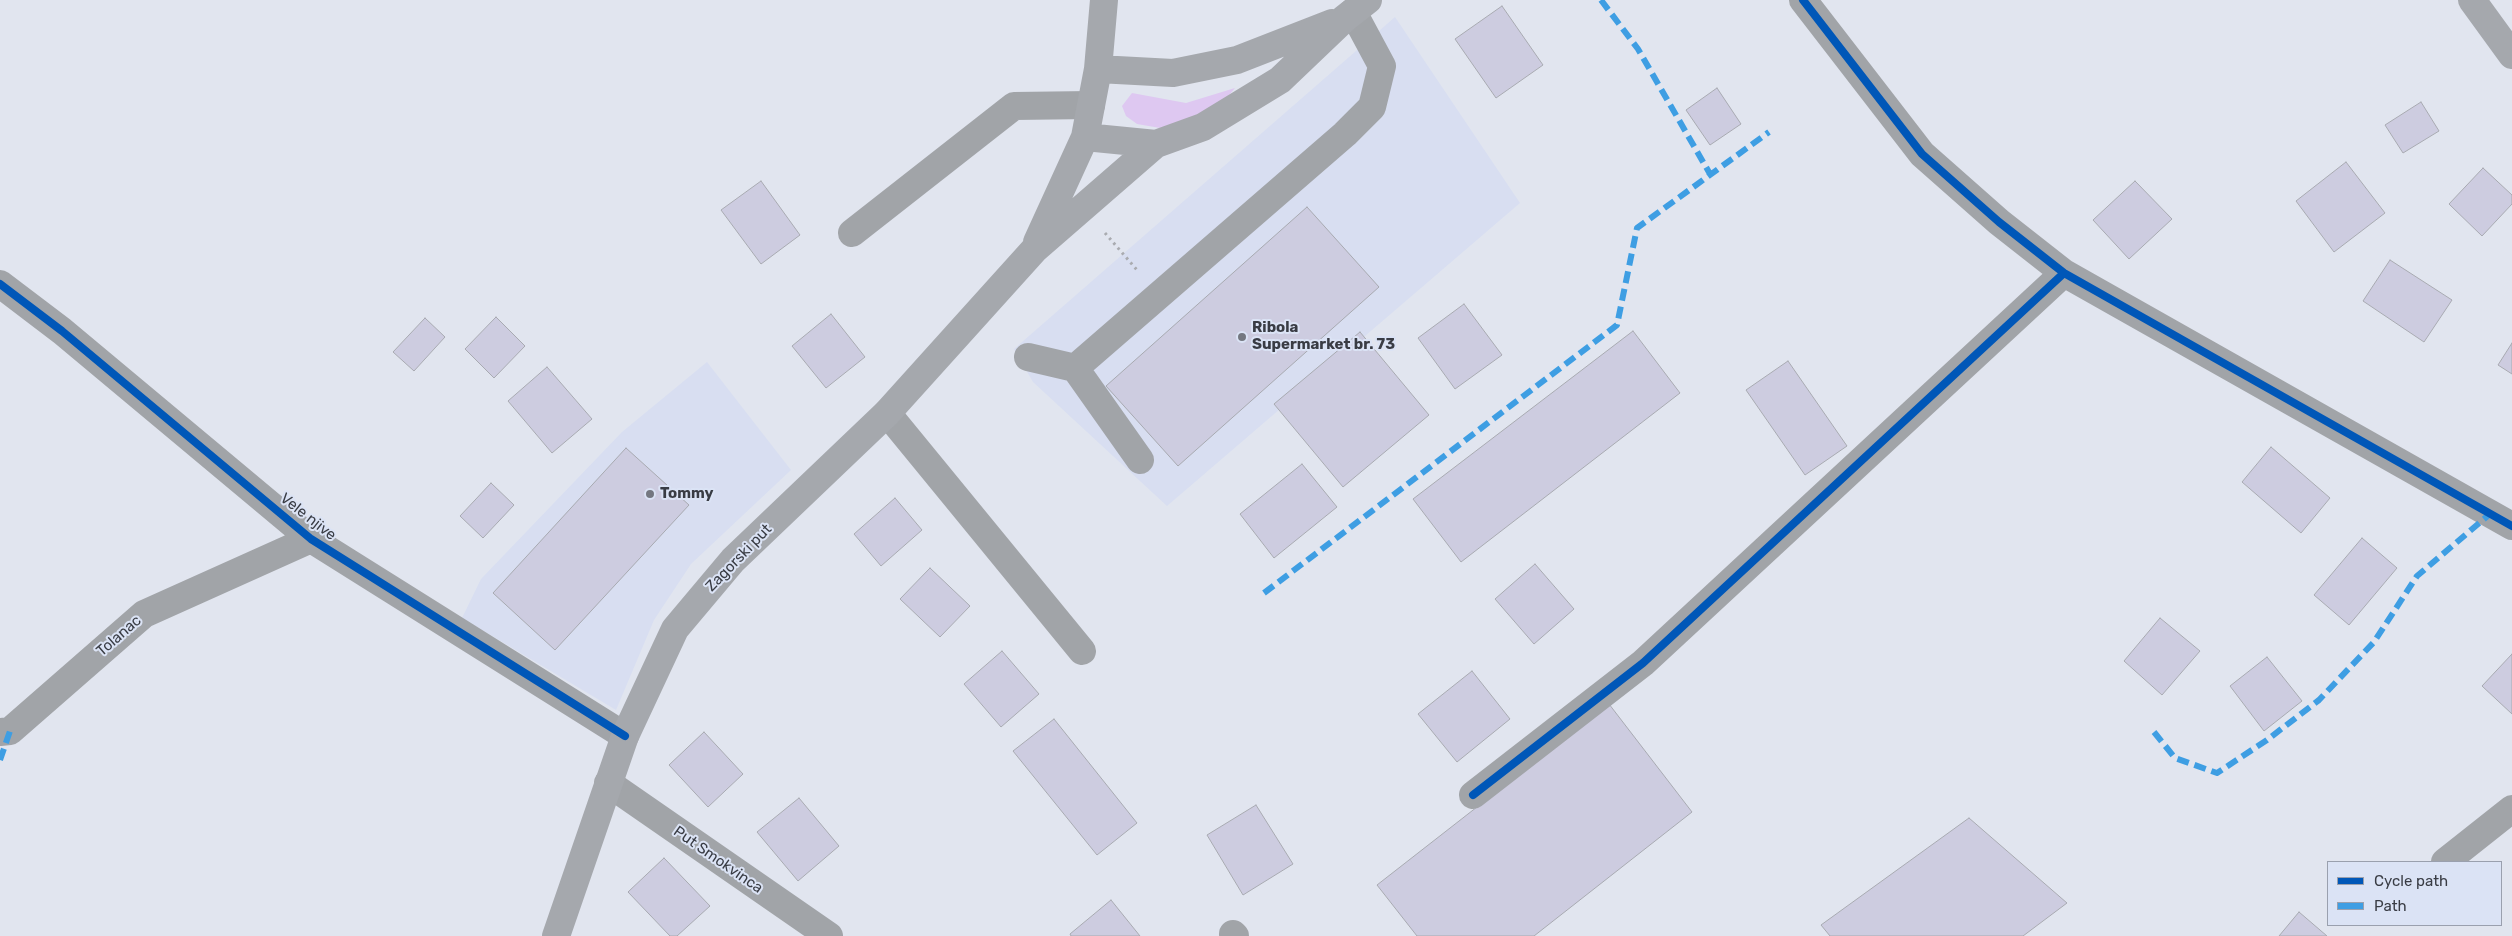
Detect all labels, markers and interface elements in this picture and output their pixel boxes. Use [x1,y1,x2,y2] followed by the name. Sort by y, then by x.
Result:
[1252,319,1395,354] place label: Ribola Supermarket br. 73
[1236,331,1248,343] marker: Ribola Supermarket br. 73
[660,485,713,503] place label: Tommy
[644,488,656,500] marker: Tommy
[276,490,340,544] street label: Vele njive
[702,520,776,596] street label: Zagorski put
[93,612,145,660] street label: Tolanac
[670,823,766,897] street label: Put Smokvinca
[2327,861,2502,926] legend
[2374,872,2448,890] text: Cycle path
[2374,897,2407,915] text: Path

